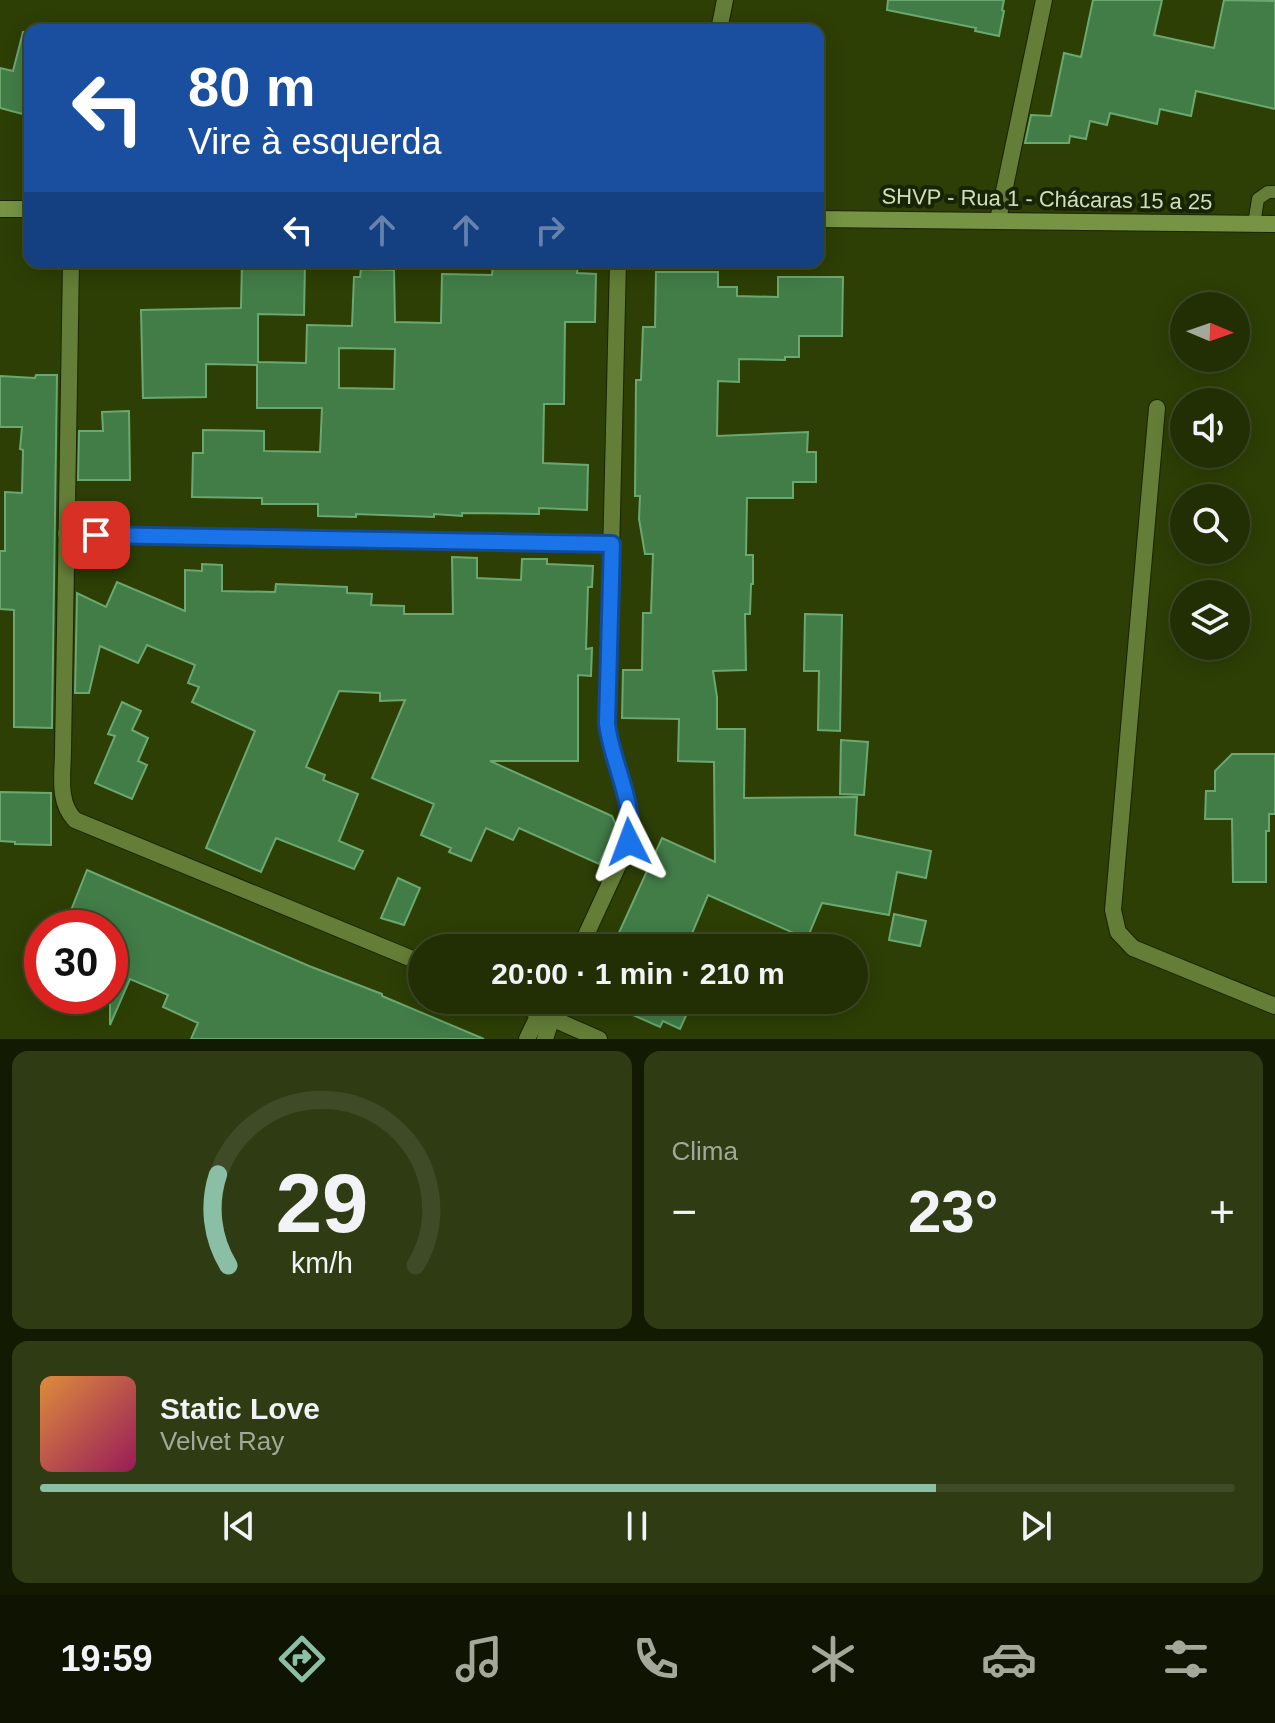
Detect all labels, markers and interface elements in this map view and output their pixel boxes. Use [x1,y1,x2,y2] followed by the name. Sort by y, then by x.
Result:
[188,55,316,118] text: 80 m
[56,56,160,160] icon: left
[188,121,442,162] text: Vire à esquerda
[881,184,1213,214] street label: SHVP - Rua 1 - Chácaras 15 a 25
[276,208,320,252] icon: left
[360,208,404,252] icon: ahead
[444,208,488,252] icon: ahead
[528,208,572,252] icon: right
[1170,292,1250,372] north arrow
[1170,292,1250,660] map controls
[1170,388,1250,468] button: sound
[1170,484,1250,564] button: search
[62,501,130,569] pin
[74,513,118,557] icon: arrive
[1170,580,1250,660] button: layers
[587,800,671,884] position arrow
[24,910,128,1014] speed limit sign: 30
[491,957,785,990] text: 20:00 · 1 min · 210 m
[672,1136,738,1166] text: Clima
[275,1157,368,1250] text: 29
[908,1178,999,1245] text: 23°
[672,1187,697,1236] text: −
[1209,1187,1235,1236] text: +
[291,1247,353,1279] text: km/h
[160,1392,320,1425] text: Static Love
[160,1426,284,1456] text: Velvet Ray
[217,1504,261,1548] icon: previous
[615,1504,659,1548] icon: pause
[1014,1504,1058,1548] icon: next
[274,1631,330,1687] icon: directions
[451,1631,507,1687] icon: music
[628,1631,684,1687] icon: phone
[805,1631,861,1687] icon: climate
[981,1631,1037,1687] icon: car
[1158,1631,1214,1687] icon: filters
[60,1638,153,1679] text: 19:59

